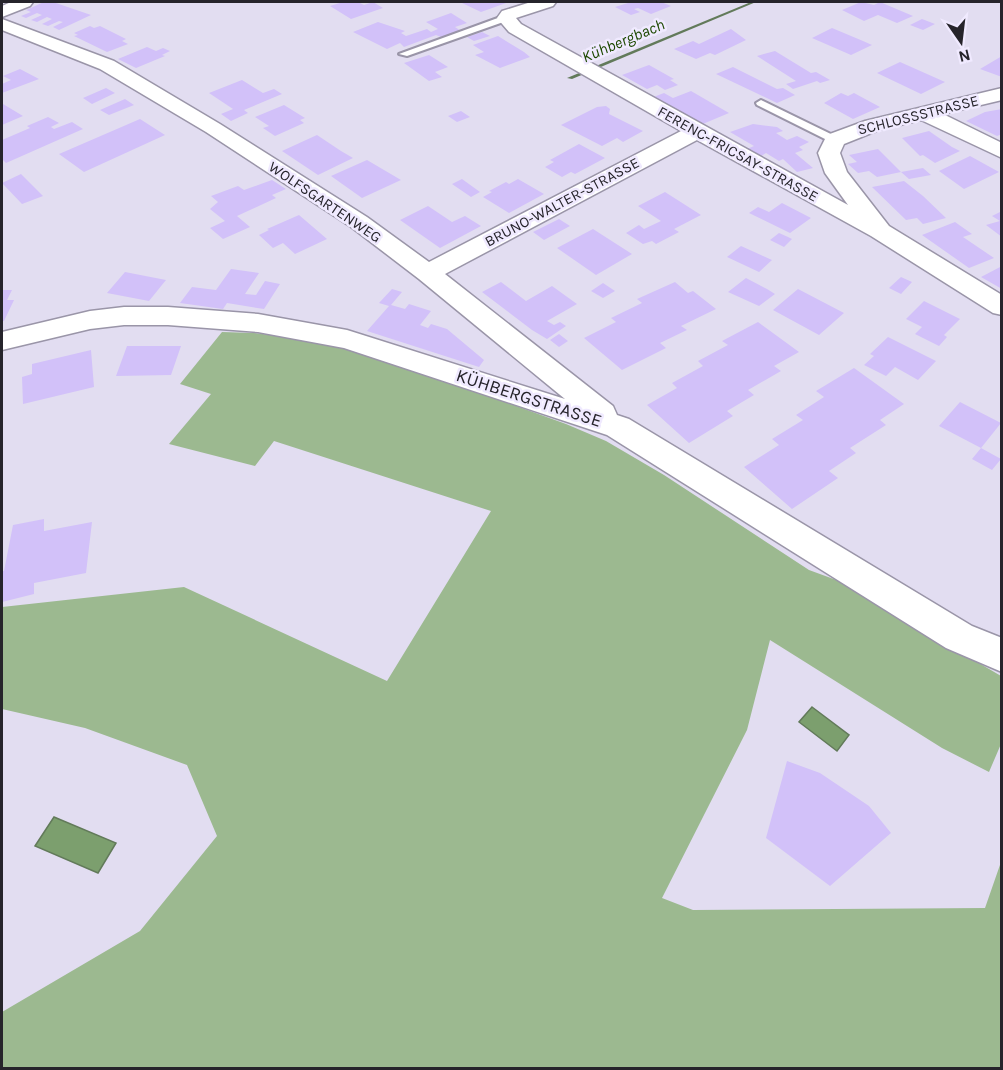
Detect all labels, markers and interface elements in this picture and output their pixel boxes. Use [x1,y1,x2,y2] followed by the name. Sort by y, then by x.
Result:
[931,12,991,72] north arrow
[579,15,667,66] water label: Kühbergbach
[957,45,972,67] text: N
[856,91,980,139] street label: SCHLOSSSTRASSE
[655,102,821,206] street label: FERENC-FRICSAY-STRASSE
[482,154,642,250] street label: BRUNO-WALTER-STRASSE
[265,158,385,246] street label: WOLFSGARTENWEG
[453,364,605,432] street label: KÜHBERGSTRASSE

